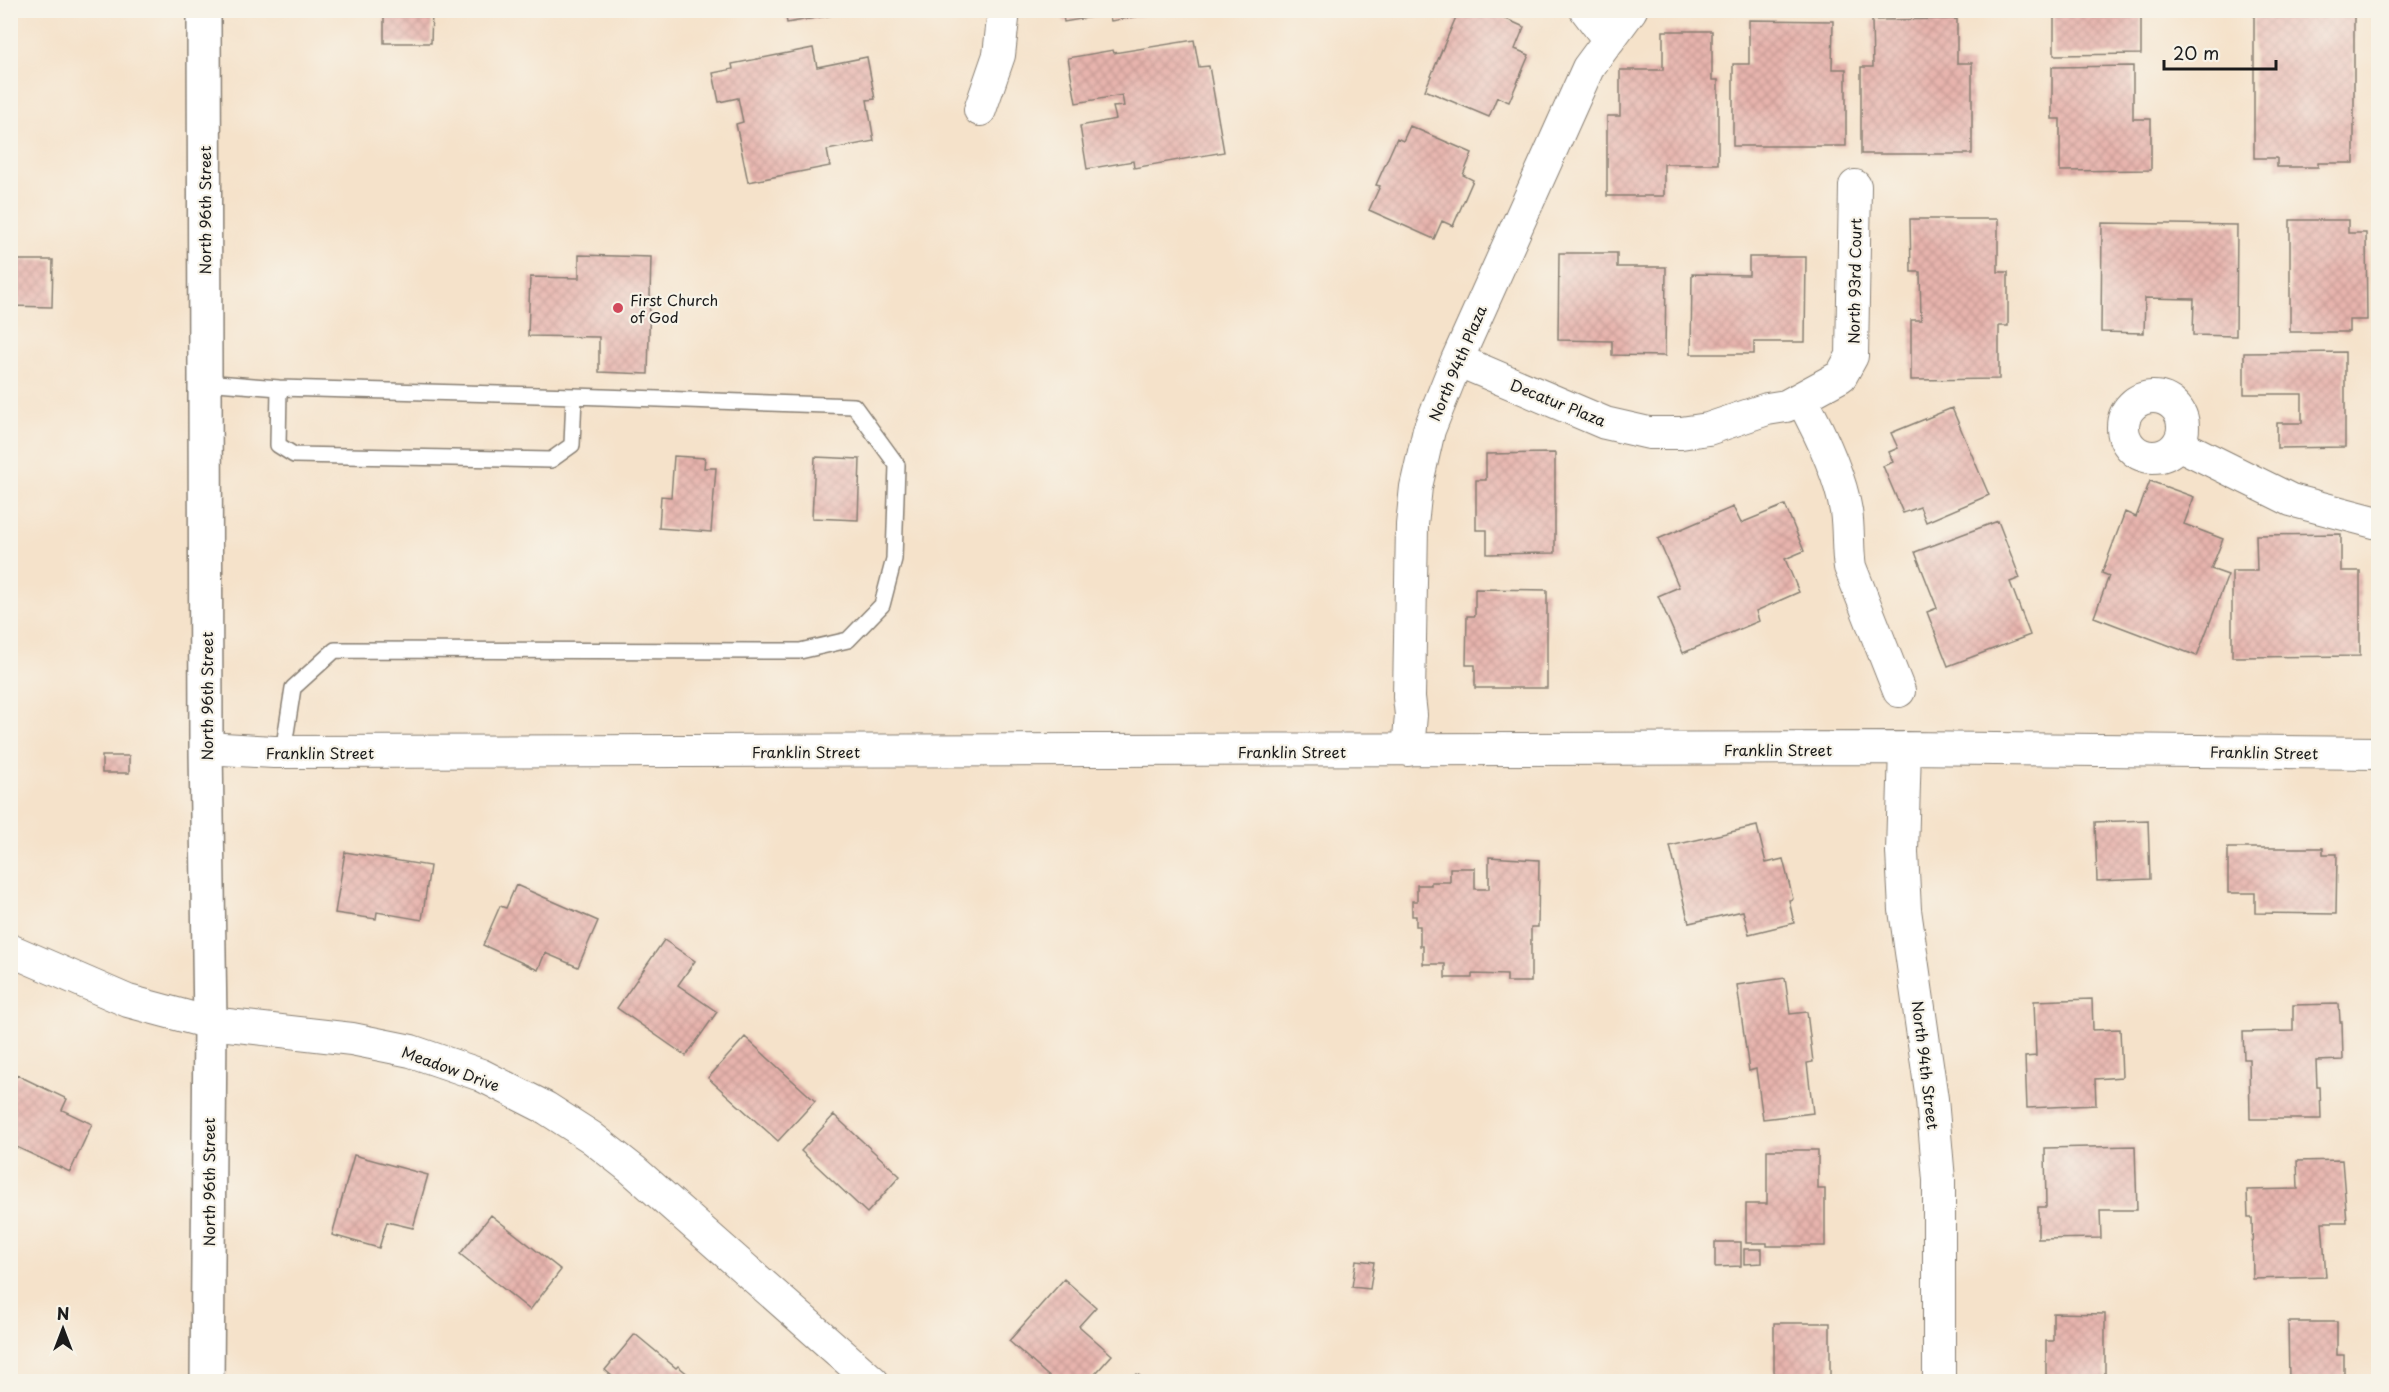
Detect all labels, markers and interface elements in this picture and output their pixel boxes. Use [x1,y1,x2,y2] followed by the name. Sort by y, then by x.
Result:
[2164,33,2276,71] scale bar
[2173,39,2219,66] text: 20 m
[193,146,216,274] street label: North 96th Street
[1841,218,1867,344] street label: North 93rd Court
[630,288,718,328] place label: First Church of God
[611,301,625,315] marker: First Church of God
[1422,301,1492,424] street label: North 94th Plaza
[1507,372,1610,432] street label: Decatur Plaza
[195,632,218,760] street label: North 96th Street
[1724,738,1832,761] street label: Franklin Street
[752,740,860,763] street label: Franklin Street
[1238,740,1346,763] street label: Franklin Street
[2210,740,2318,764] street label: Franklin Street
[266,741,374,764] street label: Franklin Street
[1907,999,1945,1131] street label: North 94th Street
[399,1040,503,1096] street label: Meadow Drive
[197,1118,220,1246] street label: North 96th Street
[33,1299,93,1359] north arrow
[57,1301,69,1325] text: N

